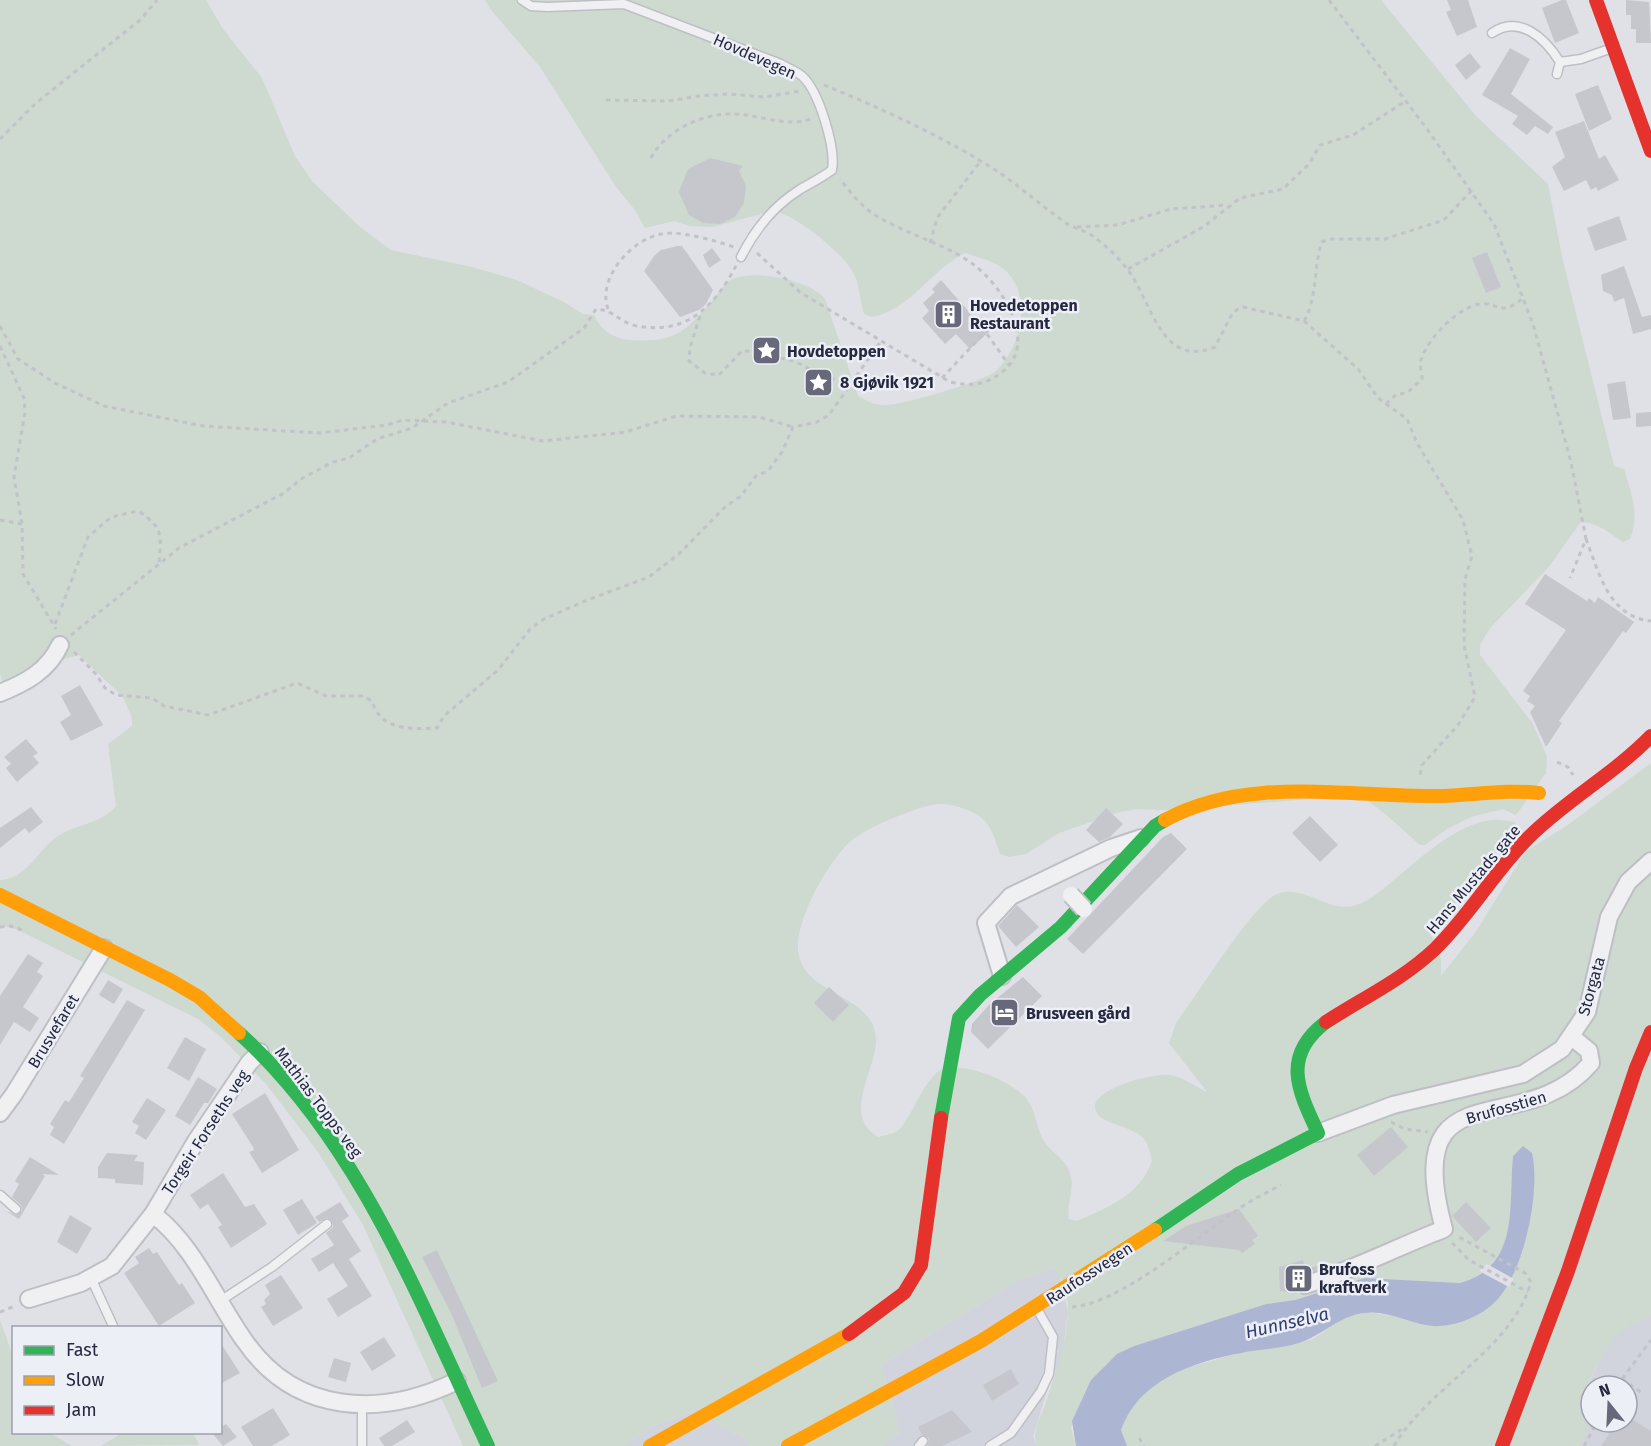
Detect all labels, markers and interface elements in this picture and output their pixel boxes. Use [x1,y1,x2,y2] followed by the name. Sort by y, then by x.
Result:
[710,30,799,83] street label: Hovdevegen
[970,296,1078,333] place label: Hovedetoppen Restaurant
[933,298,965,330] building icon: Hovedetoppen Restaurant
[750,335,782,367] place icon: Hovdetoppen
[787,342,886,361] place label: Hovdetoppen
[803,366,835,398] place icon: 8 Gjøvik 1921
[840,373,934,392] place label: 8 Gjøvik 1921
[1422,821,1525,938] street label: Hans Mustads gate
[1574,954,1609,1018] street label: Storgata
[24,991,83,1072] street label: Brusvefaret
[989,997,1021,1029] hotel icon: Brusveen gård
[1026,1004,1130,1023] place label: Brusveen gård
[271,1043,367,1162] street label: Mathias Topps veg
[158,1066,253,1198] street label: Torgeir Forseths veg
[1464,1087,1549,1128] street label: Brufosstien
[1042,1238,1136,1308] street label: Raufossvegen
[1319,1260,1387,1297] place label: Brufoss kraftverk
[1282,1262,1314,1294] building icon: Brufoss kraftverk
[1243,1303,1331,1343] water label: Hunnselva
[12,1326,222,1434] legend
[66,1339,99,1361] text: Fast
[66,1369,105,1391] text: Slow
[1579,1374,1639,1434] north arrow
[1597,1380,1612,1401] text: N
[66,1399,97,1421] text: Jam

